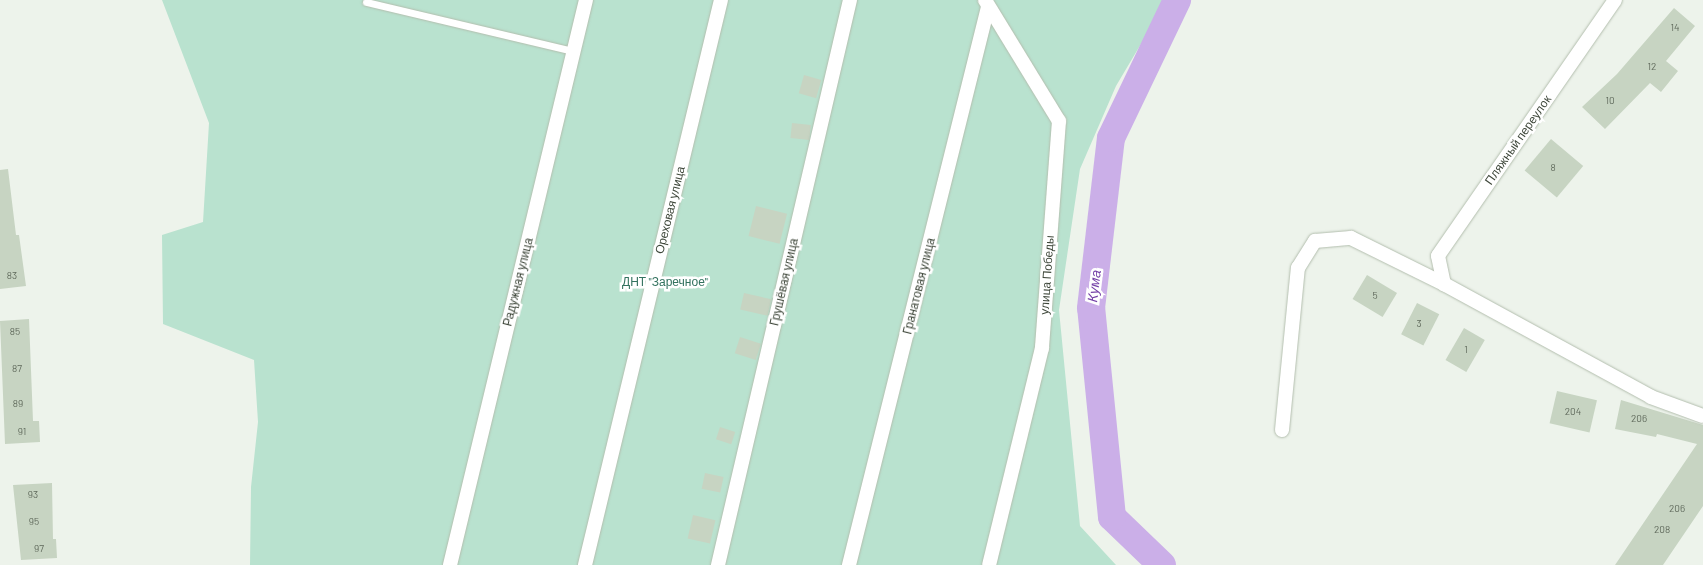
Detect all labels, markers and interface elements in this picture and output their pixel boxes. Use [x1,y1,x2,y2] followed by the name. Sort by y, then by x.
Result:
[1670,22,1680,34] house number: 14
[1648,61,1656,73] house number: 12
[1482,93,1554,187] street label: Пляжный переулок
[1605,95,1615,107] house number: 10
[1550,162,1556,174] house number: 8
[652,165,688,255] street label: Ореховая улица
[1037,235,1057,315] street label: улица Победы
[500,236,536,328] street label: Радужная улица
[900,236,938,336] street label: Гранатовая улица
[767,237,801,327] street label: Грушёвая улица
[1084,269,1104,303] water label: Кума
[7,270,17,282] house number: 83
[622,275,708,289] park label: ДНТ "Заречное"
[1372,290,1378,302] house number: 5
[1416,318,1422,330] house number: 3
[10,326,20,338] house number: 85
[1464,344,1468,356] house number: 1
[12,363,22,375] house number: 87
[13,398,23,410] house number: 89
[1565,406,1581,418] house number: 204
[1631,413,1647,425] house number: 206
[18,426,26,438] house number: 91
[28,489,38,501] house number: 93
[1669,503,1685,515] house number: 206
[29,516,39,528] house number: 95
[1654,524,1670,536] house number: 208
[34,543,44,555] house number: 97

